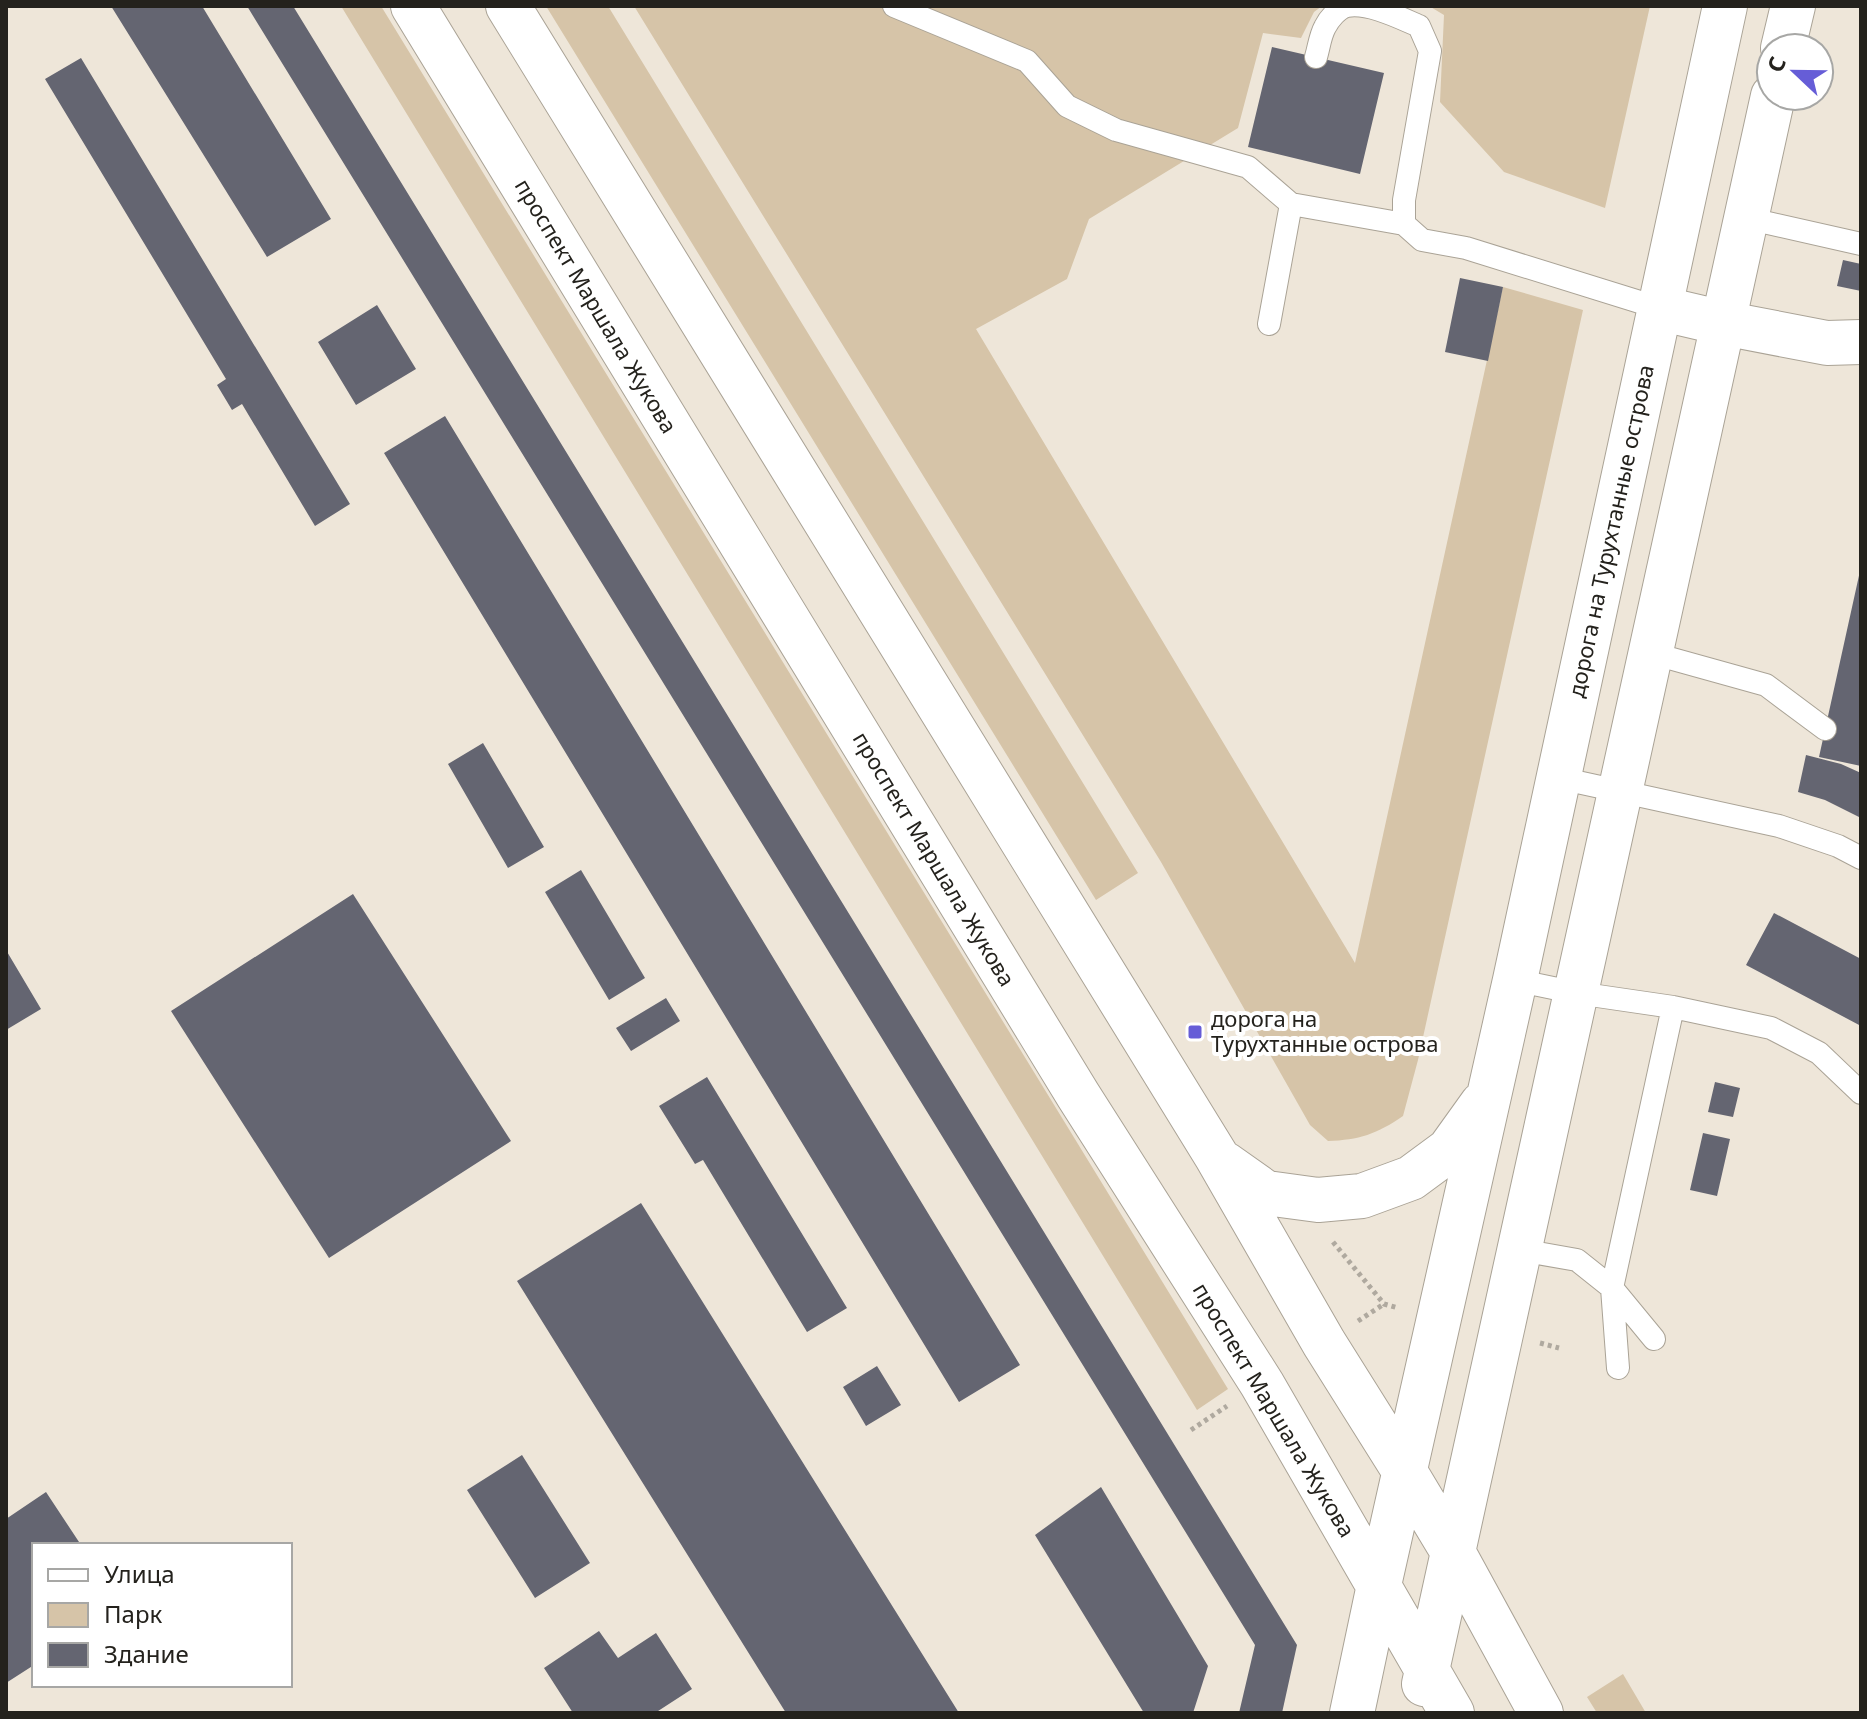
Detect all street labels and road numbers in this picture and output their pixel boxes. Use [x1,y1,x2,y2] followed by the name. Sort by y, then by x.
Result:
[509,173,685,438] street label: проспект Маршала Жукова
[1560,362,1660,700] street label: дорога на Турухтанные острова
[847,726,1023,991] street label: проспект Маршала Жукова
[1187,1277,1363,1542] street label: проспект Маршала Жукова

